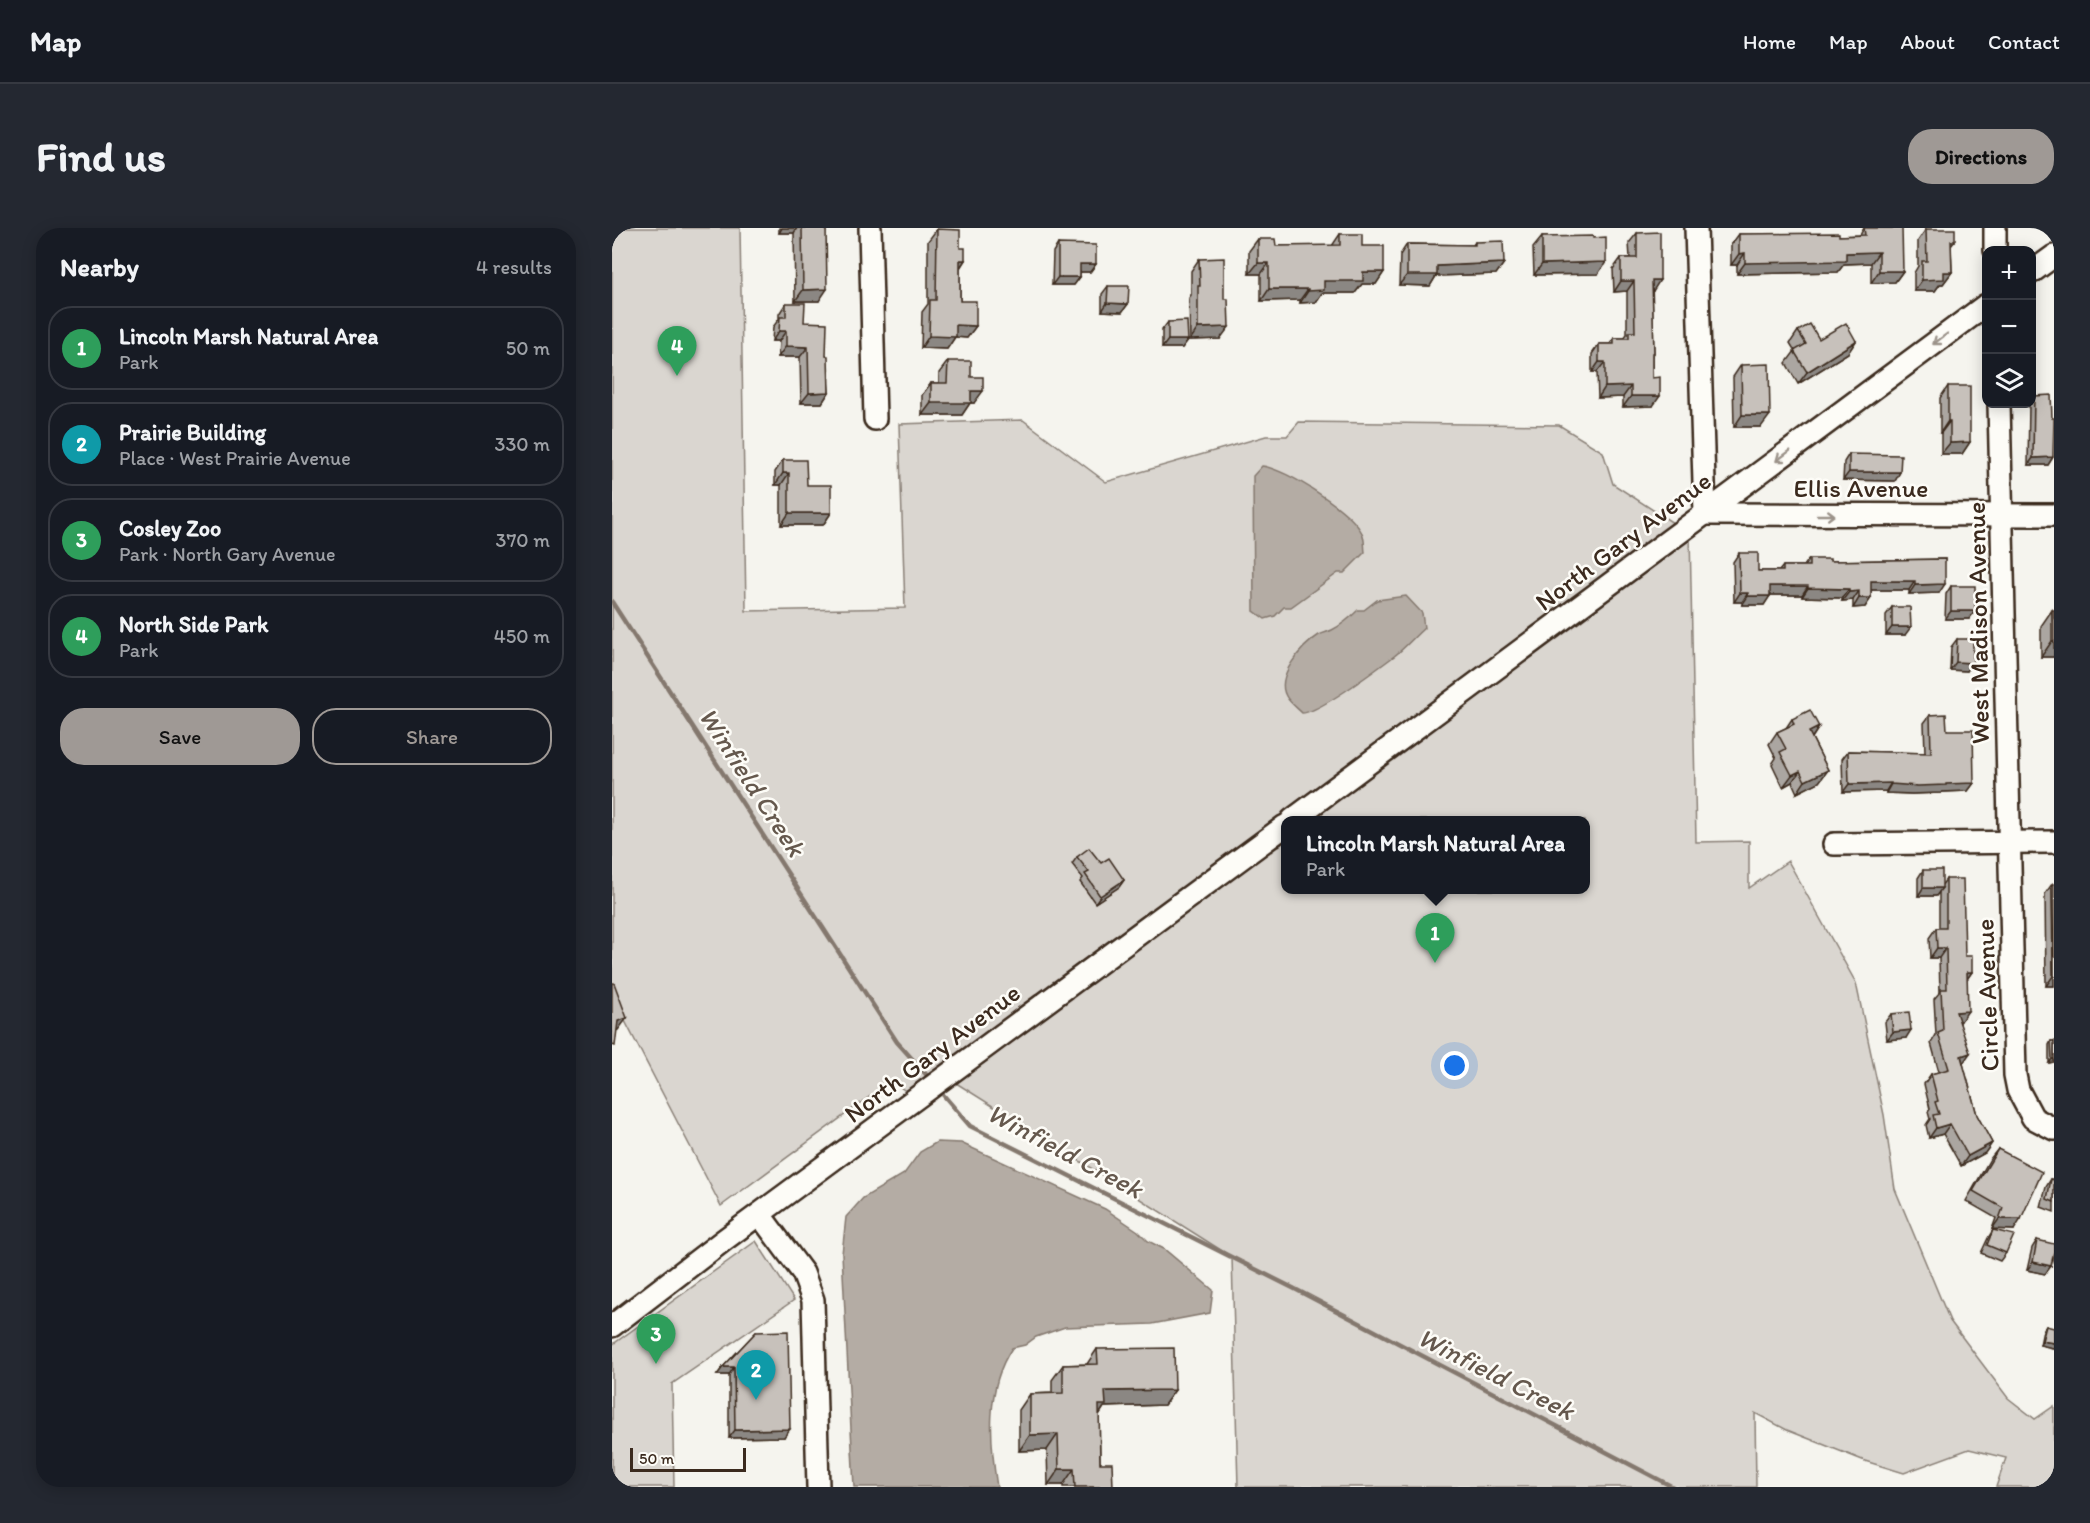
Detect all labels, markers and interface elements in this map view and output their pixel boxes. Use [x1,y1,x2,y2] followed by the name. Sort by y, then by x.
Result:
[30,24,81,58] text: Map
[1743,29,1796,54] text: Home
[1829,29,1868,54] text: Map
[1901,29,1955,54] text: About
[1988,29,2060,54] text: Contact
[1908,129,2054,184] button: Directions
[36,131,166,182] text: Find us
[1982,246,2036,408] map controls
[1982,246,2036,300] button: +
[60,251,139,283] text: Nearby
[476,255,552,279] text: 4 results
[1982,300,2036,354] button: −
[119,323,378,350] text: Lincoln Marsh Natural Area
[658,326,696,376] pin: 4
[1932,333,1948,346] one-way arrow
[77,336,86,360] text: 1
[506,336,550,360] text: 50 m
[119,350,158,374] text: Park
[1982,354,2036,408] button: layers
[119,419,266,446] text: Prairie Building
[76,432,87,456] text: 2
[495,432,550,456] text: 330 m
[119,446,351,470] text: Place · West Prairie Avenue
[1775,449,1791,462] one-way arrow
[1529,464,1717,618] street label: North Gary Avenue
[1793,472,1929,504] street label: Ellis Avenue
[1960,501,1996,745] street label: West Madison Avenue
[1816,509,1836,521] one-way arrow
[119,515,221,542] text: Cosley Zoo
[76,528,87,552] text: 3
[496,528,550,552] text: 370 m
[119,542,335,566] text: Park · North Gary Avenue
[119,611,268,638] text: North Side Park
[75,624,88,648] text: 4
[494,624,550,648] text: 450 m
[119,638,158,662] text: Park
[692,701,814,864] water label: Winfield Creek
[60,708,300,765] button: Save
[312,708,552,765] button: Share
[1281,816,1590,894] popup
[1306,830,1565,857] text: Lincoln Marsh Natural Area
[1306,857,1345,881] text: Park
[1416,914,1454,963] pin: 1
[1968,918,2006,1072] street label: Circle Avenue
[838,976,1026,1130] street label: North Gary Avenue
[1440,1051,1469,1080] your location
[982,1096,1150,1206] water label: Winfield Creek
[636,1314,675,1364] pin: 3
[1412,1320,1582,1428] water label: Winfield Creek
[736,1350,776,1400] pin: 2
[630,1445,746,1472] scale bar
[639,1449,674,1468] text: 50 m

